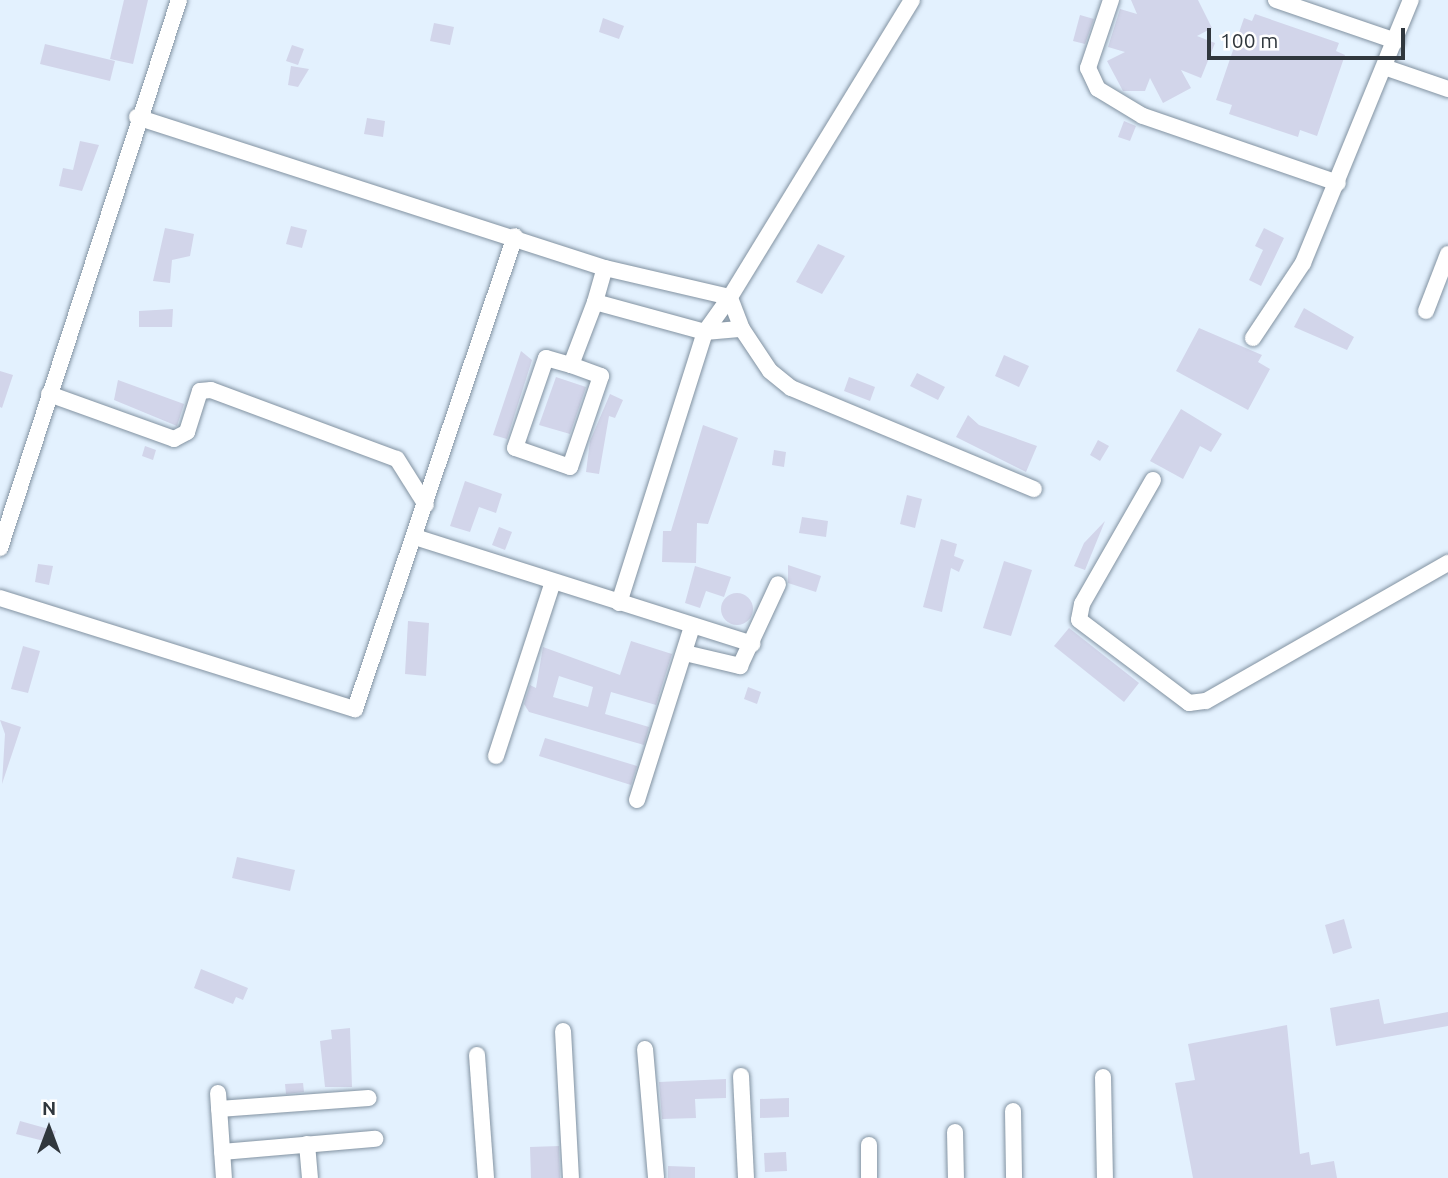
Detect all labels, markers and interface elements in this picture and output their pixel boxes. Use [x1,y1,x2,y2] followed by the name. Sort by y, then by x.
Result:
[1210,14,1408,58] scale bar
[1220,28,1278,52] text: 100 m
[14,1094,84,1164] north arrow
[42,1097,56,1119] text: N

